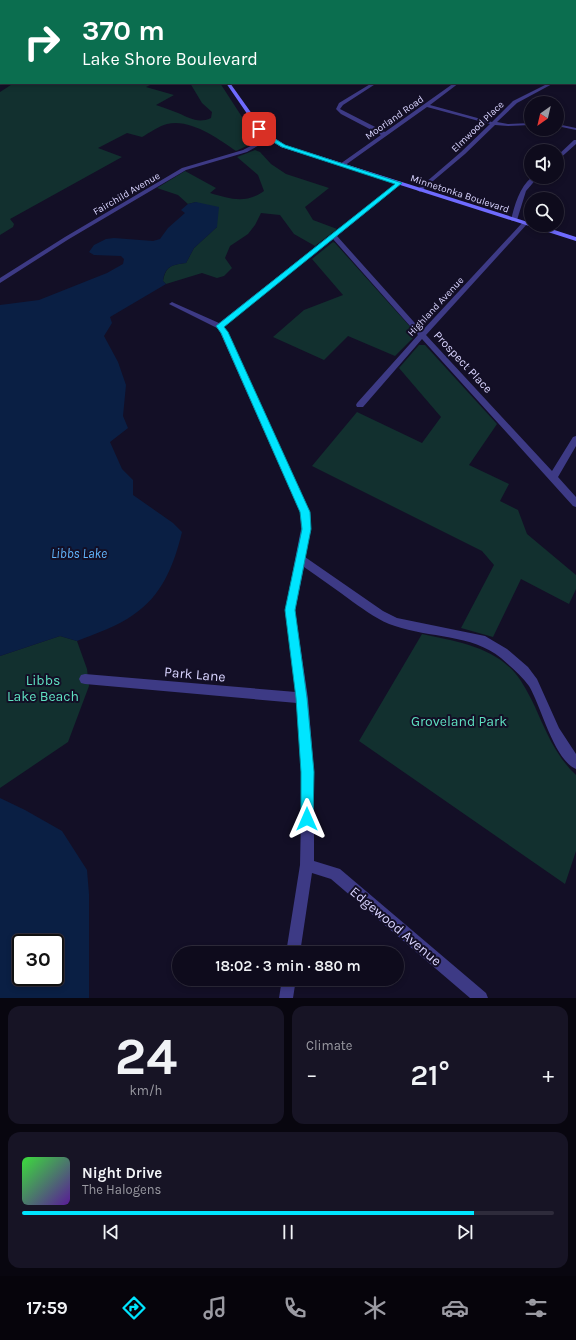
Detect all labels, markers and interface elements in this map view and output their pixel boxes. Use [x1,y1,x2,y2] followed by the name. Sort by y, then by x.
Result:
[82,14,165,47] text: 370 m
[16,16,68,68] icon: right
[82,48,258,70] text: Lake Shore Boulevard
[363,93,426,142] street label: Moorland Road
[524,96,564,136] north arrow
[524,96,564,232] map controls
[449,99,506,155] street label: Elmwood Place
[242,112,276,146] pin
[248,118,270,140] icon: arrive
[524,144,564,184] button: sound
[91,170,162,218] street label: Fairchild Avenue
[409,172,511,216] street label: Minnetonka Boulevard
[524,192,564,232] button: search
[405,274,466,339] street label: Highland Avenue
[431,328,495,396] street label: Prospect Place
[51,546,107,561] water label: Libbs Lake
[164,663,226,686] street label: Park Lane
[7,672,79,705] park label: Libbs Lake Beach
[411,713,507,730] park label: Groveland Park
[286,798,328,840] position arrow
[346,883,445,970] street label: Edgewood Avenue
[12,934,64,986] speed limit sign: 30
[215,957,361,975] text: 18:02 · 3 min · 880 m
[115,1026,177,1087] text: 24
[306,1038,352,1053] text: Climate
[410,1057,450,1093] text: 21°
[306,1062,318,1088] text: −
[542,1062,554,1088] text: +
[130,1083,162,1098] text: km/h
[82,1164,162,1182] text: Night Drive
[82,1182,161,1197] text: The Halogens
[100,1221,122,1243] icon: previous
[277,1221,299,1243] icon: pause
[454,1221,476,1243] icon: next
[120,1294,148,1322] icon: directions
[201,1294,229,1322] icon: music
[281,1294,309,1322] icon: phone
[361,1294,389,1322] icon: climate
[441,1294,469,1322] icon: car
[522,1294,550,1322] icon: filters
[26,1297,68,1319] text: 17:59

